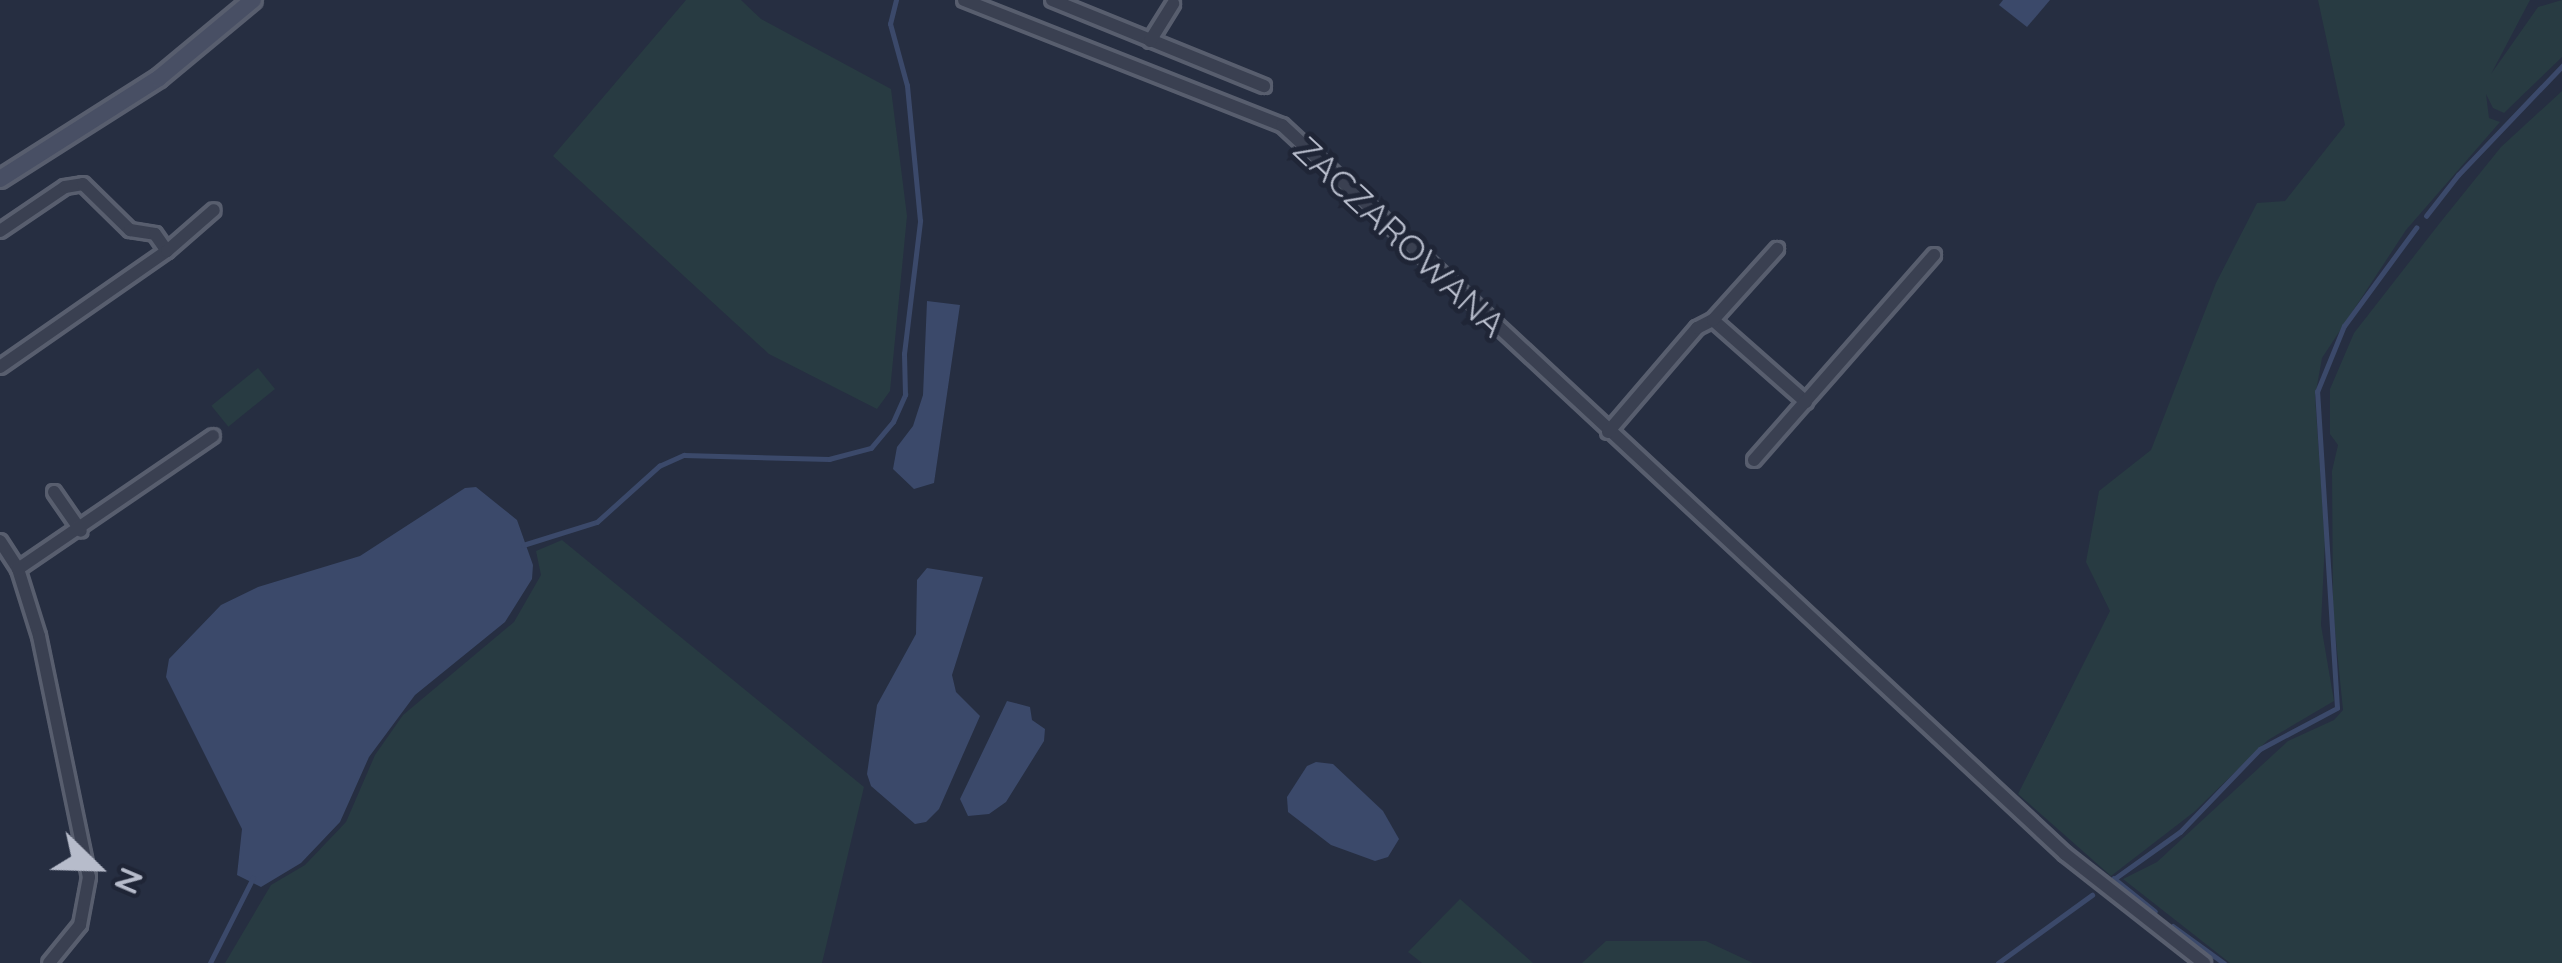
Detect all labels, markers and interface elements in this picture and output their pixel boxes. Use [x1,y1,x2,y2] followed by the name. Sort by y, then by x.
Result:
[1285,127,1515,345] street label: ZACZAROWANA
[36,807,156,927] north arrow
[106,862,153,900] text: N

